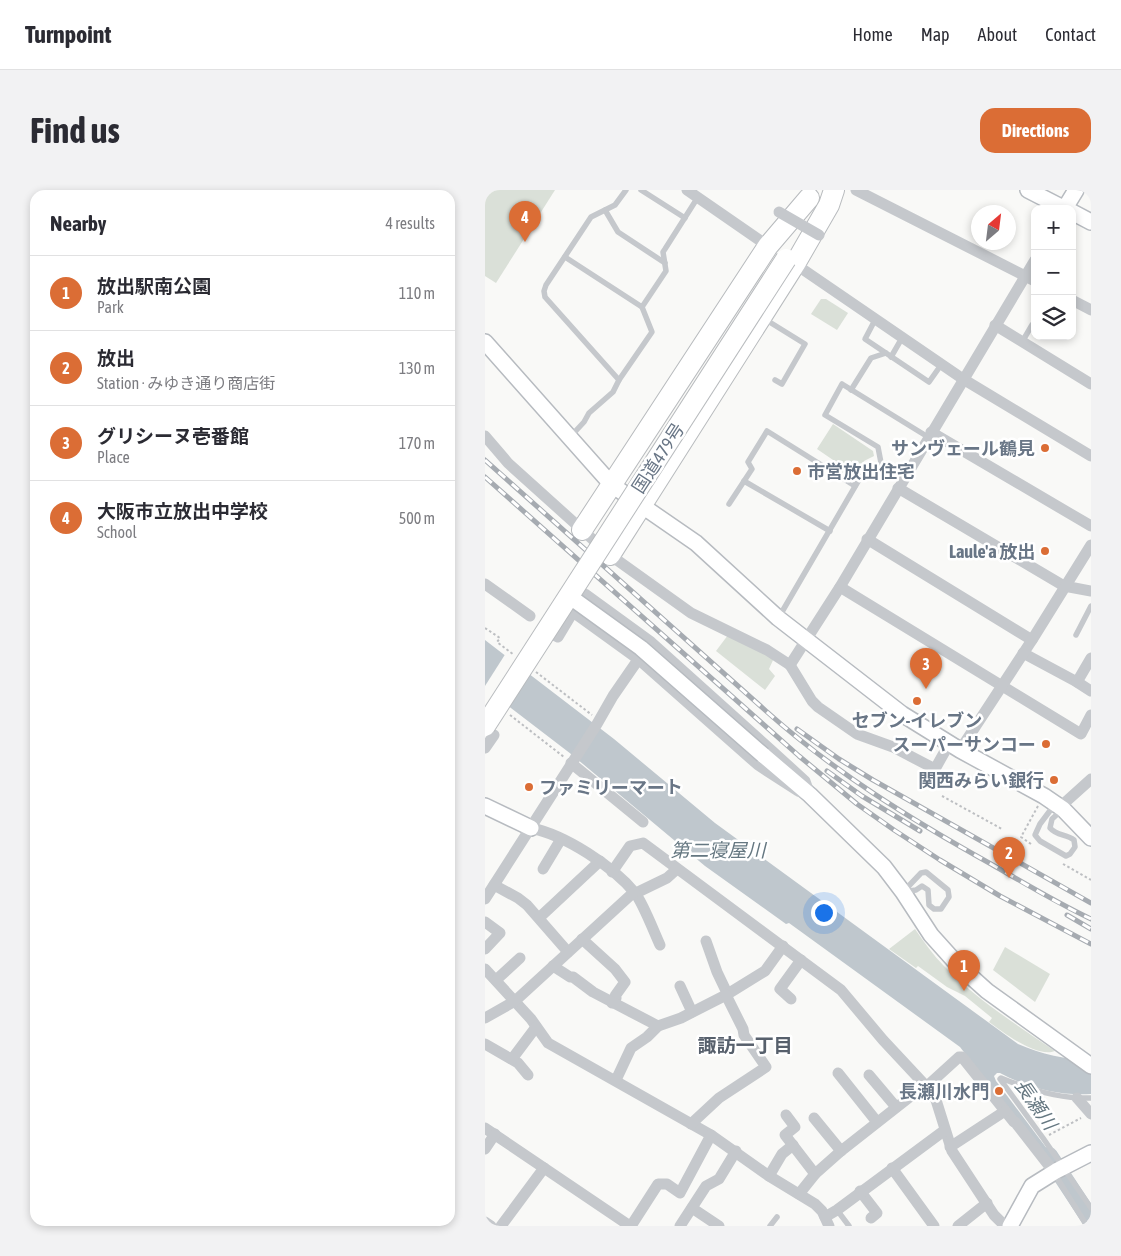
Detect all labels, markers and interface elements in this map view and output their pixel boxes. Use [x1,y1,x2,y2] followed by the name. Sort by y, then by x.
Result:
[25,21,111,48] text: Turnpoint
[853,24,893,45] text: Home
[921,24,950,45] text: Map
[978,24,1017,45] text: About
[1045,24,1096,45] text: Contact
[980,108,1091,153] button: Directions
[30,110,120,150] text: Find us
[509,201,541,242] pin: 4
[971,205,1016,250] north arrow
[1031,205,1076,340] map controls
[1031,205,1076,250] button: +
[50,211,106,235] text: Nearby
[385,214,435,232] text: 4 results
[1031,250,1076,295] button: −
[97,275,211,297] text: 放出駅南公園
[62,284,70,302] text: 1
[399,284,435,302] text: 110 m
[1031,295,1076,340] button: layers
[97,298,124,316] text: Park
[97,347,135,369] text: 放出
[62,359,70,377] text: 2
[399,359,435,377] text: 130 m
[97,374,275,392] text: Station · みゆき通り商店街
[628,419,688,497] street label: 国道479号
[97,425,249,447] text: グリシーヌ壱番館
[62,434,70,452] text: 3
[399,434,435,452] text: 170 m
[891,438,1035,459] place label: サンヴェール鶴見
[1039,442,1051,454] marker: サンヴェール鶴見
[97,448,130,466] text: Place
[807,461,915,482] place label: 市営放出住宅
[791,465,803,477] marker: 市営放出住宅
[97,500,268,522] text: 大阪市立放出中学校
[62,509,70,527] text: 4
[399,509,435,527] text: 500 m
[97,523,137,541] text: School
[949,541,1035,562] place label: Laule'a 放出
[1039,545,1051,557] marker: Laule'a 放出
[910,648,942,689] pin: 3
[911,695,923,707] marker: セブン-イレブン
[852,710,982,731] place label: セブン-イレブン
[893,734,1036,755] place label: スーパーサンコー
[1040,738,1052,750] marker: スーパーサンコー
[918,770,1044,791] place label: 関西みらい銀行
[1048,774,1060,786] marker: 関西みらい銀行
[539,777,683,798] place label: ファミリーマート
[523,781,535,793] marker: ファミリーマート
[993,837,1025,878] pin: 2
[670,839,767,861] water label: 第二寝屋川
[811,900,837,926] your location
[948,950,980,991] pin: 1
[697,1034,793,1056] district label: 諏訪一丁目
[1011,1074,1063,1135] water label: 長瀬川
[899,1081,989,1102] place label: 長瀬川水門
[993,1085,1005,1097] marker: 長瀬川水門

